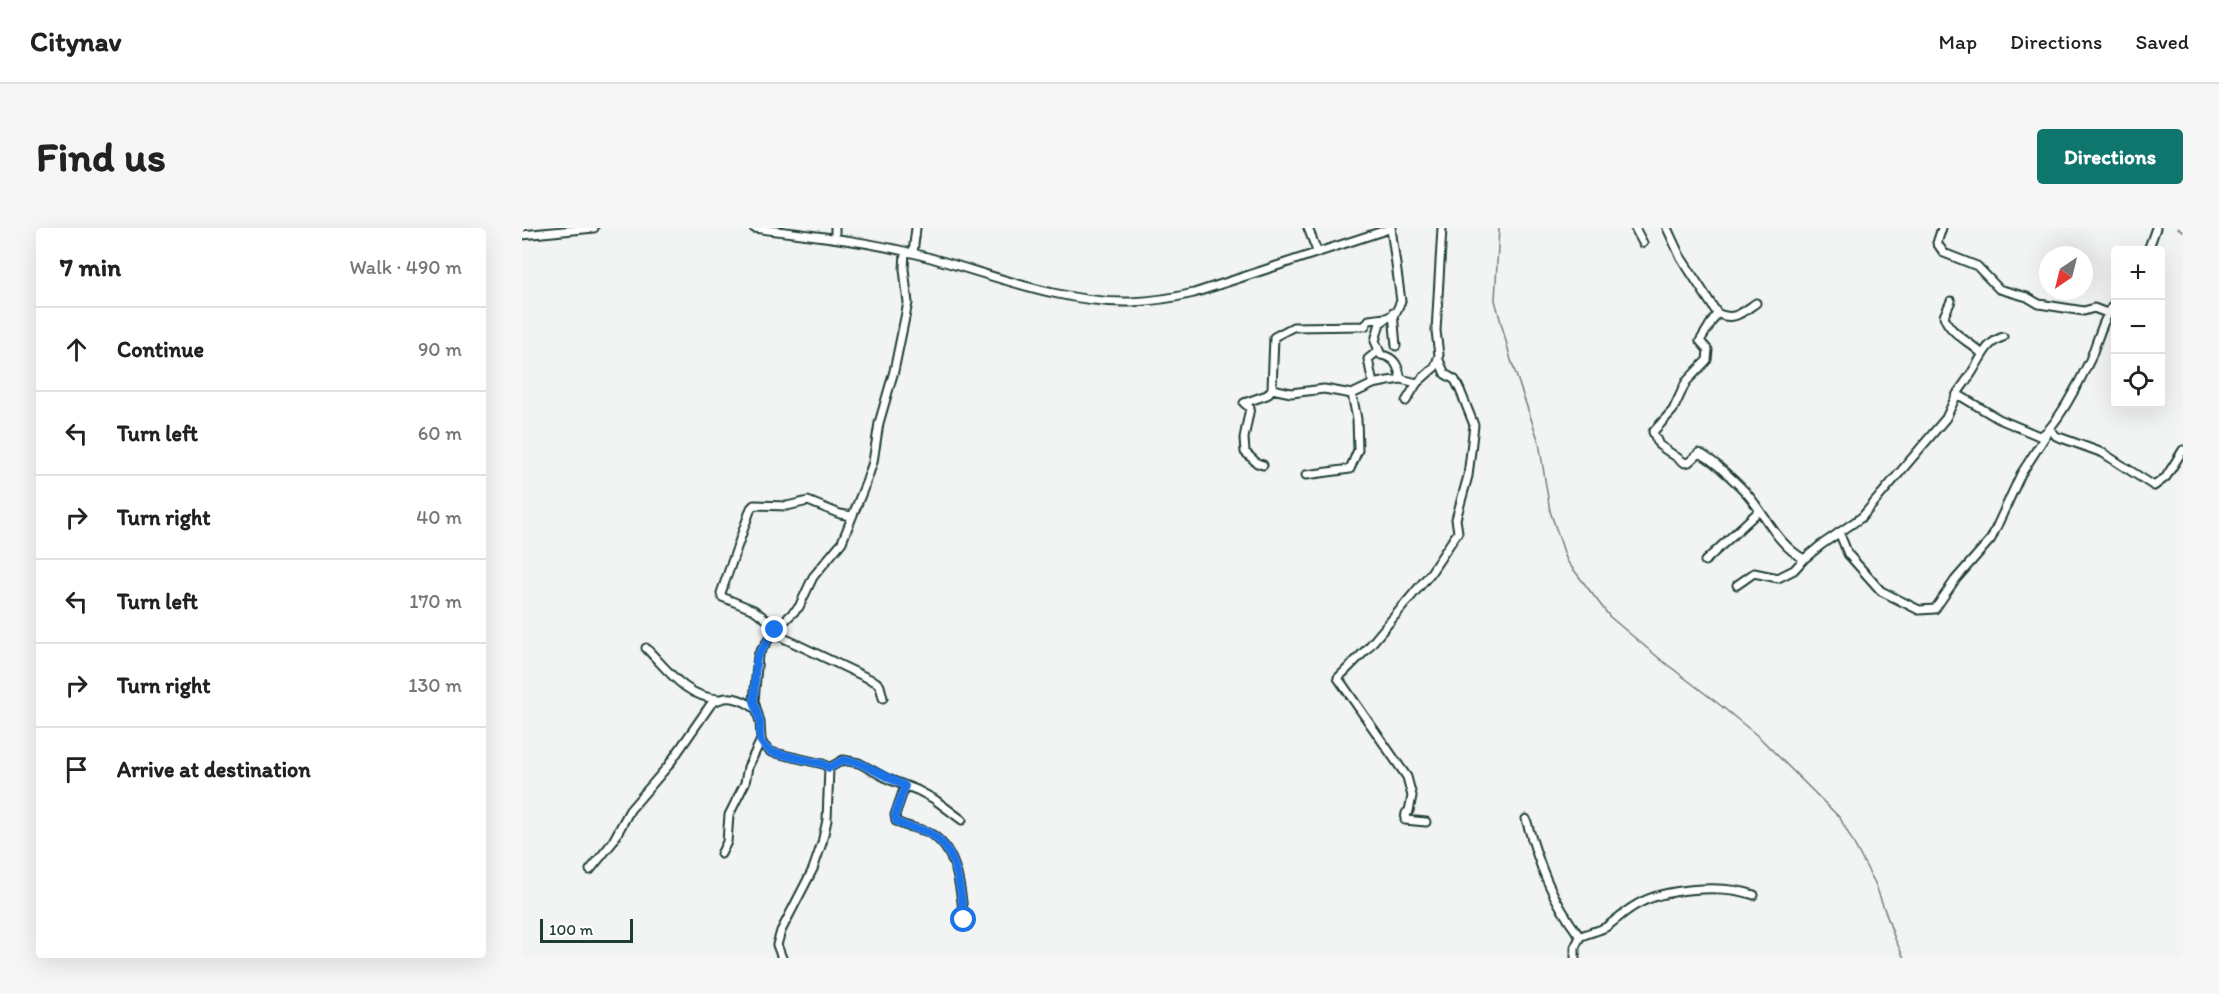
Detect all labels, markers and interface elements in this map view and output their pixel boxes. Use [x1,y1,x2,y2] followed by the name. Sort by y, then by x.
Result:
[30,24,121,58] text: Citynav
[1939,29,1977,54] text: Map
[2010,29,2102,54] text: Directions
[2135,29,2189,54] text: Saved
[2037,129,2183,184] button: Directions
[36,131,166,182] text: Find us
[2039,246,2093,300] north arrow
[2111,246,2165,408] map controls
[2111,246,2165,300] button: +
[60,251,121,283] text: 7 min
[349,255,462,279] text: Walk · 490 m
[2111,300,2165,354] button: −
[60,333,93,366] icon: ahead
[117,336,204,363] text: Continue
[418,337,462,361] text: 90 m
[2111,354,2165,408] button: locate
[60,417,93,450] icon: left
[117,420,198,447] text: Turn left
[418,421,462,445] text: 60 m
[60,501,93,534] icon: right
[117,504,211,531] text: Turn right
[416,505,462,529] text: 40 m
[60,585,93,618] icon: left
[117,588,198,615] text: Turn left
[409,589,462,613] text: 170 m
[761,616,787,642] route end
[60,669,93,702] icon: right
[117,672,211,699] text: Turn right
[408,673,462,697] text: 130 m
[60,753,93,786] icon: arrive
[117,756,311,783] text: Arrive at destination
[950,906,976,932] route start
[540,916,633,944] scale bar
[549,920,593,939] text: 100 m

